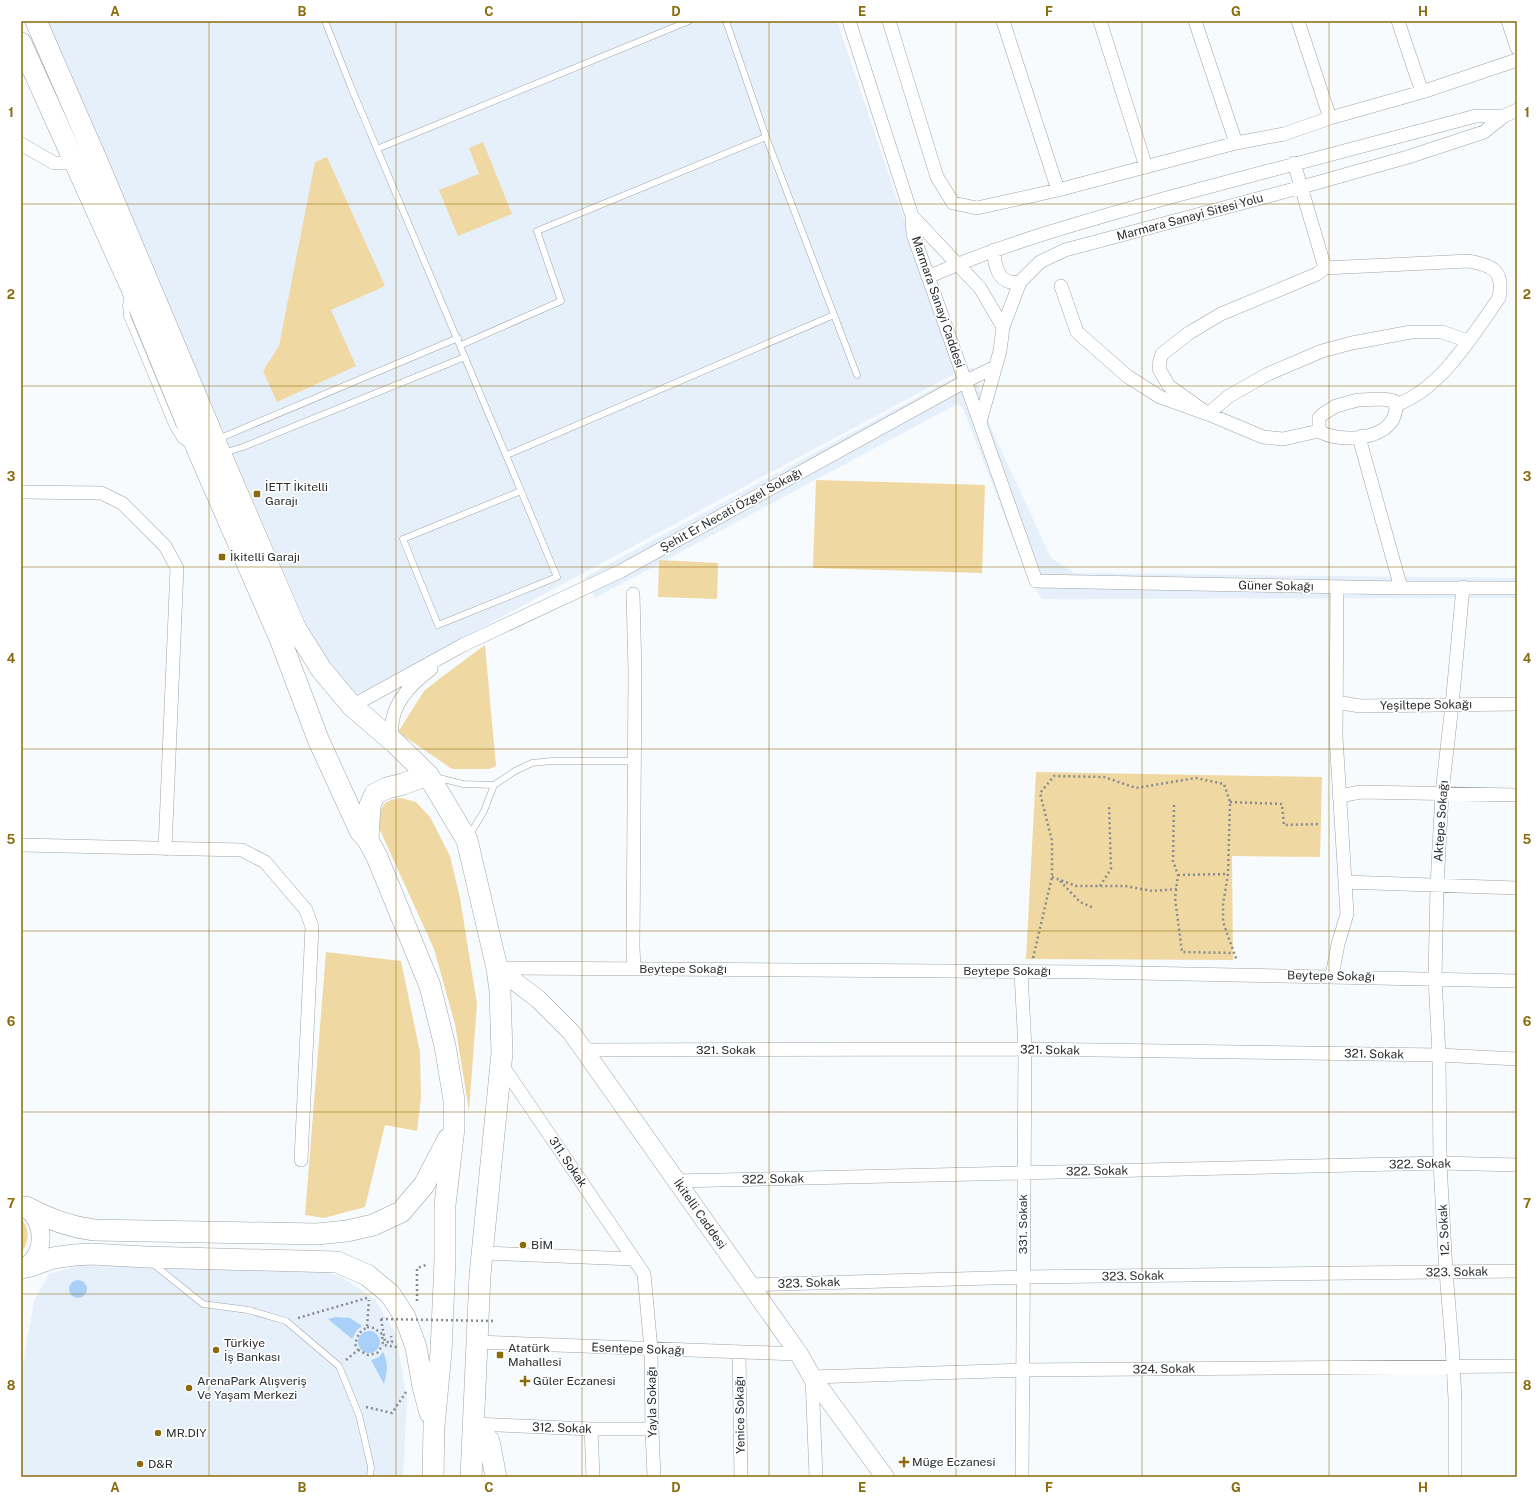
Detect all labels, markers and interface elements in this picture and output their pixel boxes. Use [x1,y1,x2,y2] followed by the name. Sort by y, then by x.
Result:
[110,4,120,19] text: A
[298,4,307,19] text: B
[484,4,494,19] text: C
[671,4,681,19] text: D
[858,4,866,19] text: E
[1045,4,1053,19] text: F
[1231,4,1241,19] text: G
[1418,4,1428,19] text: H
[8,105,14,120] text: 1
[1524,105,1530,120] text: 1
[1115,191,1265,243] street label: Marmara Sanayi Sitesi Yolu
[909,234,967,370] street label: Marmara Sanayi Caddesi
[7,287,15,302] text: 2
[1523,287,1531,302] text: 2
[658,465,804,555] street label: Şehit Er Necati Özgel Sokağı
[7,469,16,484] text: 3
[1523,469,1532,484] text: 3
[265,480,328,508] place label: İETT İkitelli Garajı
[252,489,262,499] marker: İETT İkitelli Garajı
[230,550,300,564] place label: İkitelli Garajı
[217,552,227,562] marker: İkitelli Garajı
[1238,578,1314,594] street label: Güner Sokağı
[7,651,16,666] text: 4
[1523,651,1532,666] text: 4
[1380,697,1472,713] street label: Yeşiltepe Sokağı
[1431,780,1451,862] street label: Aktepe Sokağı
[7,832,16,847] text: 5
[1523,832,1532,847] text: 5
[639,962,727,976] street label: Beytepe Sokağı
[963,964,1051,978] street label: Beytepe Sokağı
[1287,968,1375,984] street label: Beytepe Sokağı
[7,1014,16,1029] text: 6
[1523,1014,1532,1029] text: 6
[1020,1042,1080,1058] street label: 321. Sokak
[696,1043,756,1057] street label: 321. Sokak
[1344,1046,1404,1062] street label: 321. Sokak
[546,1134,590,1190] street label: 311. Sokak
[1389,1156,1451,1172] street label: 322. Sokak
[1066,1163,1128,1179] street label: 322. Sokak
[742,1171,804,1187] street label: 322. Sokak
[671,1176,729,1252] street label: İkitelli Caddesi
[1016,1194,1030,1254] street label: 331. Sokak
[7,1196,15,1211] text: 7
[1523,1196,1531,1211] text: 7
[1436,1203,1452,1257] street label: 12. Sokak
[531,1238,553,1252] place label: BİM
[518,1240,528,1250] marker: BİM
[1426,1264,1489,1280] street label: 323. Sokak
[1102,1268,1165,1284] street label: 323. Sokak
[777,1275,841,1291] street label: 323. Sokak
[224,1336,280,1364] place label: Türkiye İş Bankası
[591,1340,685,1358] street label: Esentepe Sokağı
[508,1341,561,1369] place label: Atatürk Mahallesi
[211,1345,221,1355] marker: Türkiye İş Bankası
[495,1350,505,1360] marker: Atatürk Mahallesi
[1133,1361,1196,1377] street label: 324. Sokak
[644,1366,660,1438] street label: Yayla Sokağı
[197,1374,306,1402] place label: ArenaPark Alışveriş Ve Yaşam Merkezi
[533,1374,616,1388] place label: Güler Eczanesi
[520,1376,530,1386] marker: Güler Eczanesi
[732,1376,748,1454] street label: Yenice Sokağı
[7,1378,16,1393] text: 8
[1523,1378,1532,1393] text: 8
[184,1383,194,1393] marker: ArenaPark Alışveriş Ve Yaşam Merkezi
[532,1420,592,1436] street label: 312. Sokak
[166,1426,207,1440] place label: MR.DIY
[153,1428,163,1438] marker: MR.DIY
[912,1455,995,1469] place label: Müge Eczanesi
[148,1457,173,1471] place label: D&R
[899,1457,909,1467] marker: Müge Eczanesi
[135,1459,145,1469] marker: D&R
[110,1480,120,1495] text: A
[298,1480,307,1495] text: B
[484,1480,494,1495] text: C
[671,1480,681,1495] text: D
[858,1480,866,1495] text: E
[1045,1480,1053,1495] text: F
[1231,1480,1241,1495] text: G
[1418,1480,1428,1495] text: H

